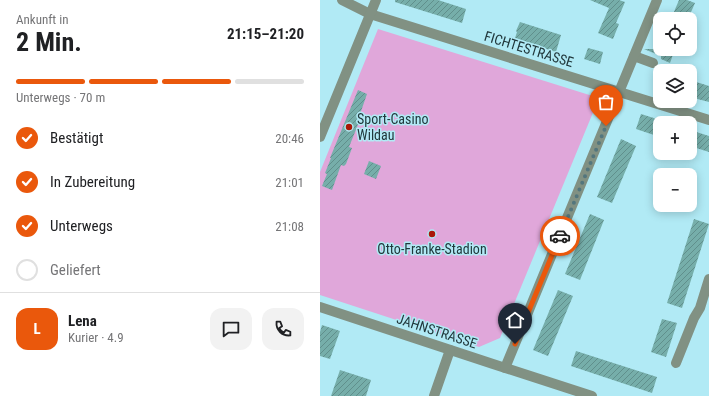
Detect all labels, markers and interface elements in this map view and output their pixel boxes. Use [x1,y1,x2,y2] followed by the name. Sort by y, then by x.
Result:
[16,12,68,27] text: Ankunft in
[653,12,697,212] map controls
[653,12,697,56] button: locate
[227,25,304,43] text: 21:15–21:20
[16,27,82,57] text: 2 Min.
[482,28,576,70] street label: FICHTESTRASSE
[653,64,697,108] button: layers
[589,85,623,126] pin
[16,90,105,105] text: Unterwegs · 70 m
[595,91,617,113] icon: bag
[357,111,428,143] place label: Sport-Casino Wildau
[653,116,697,160] button: +
[344,122,354,132] marker: Sport-Casino Wildau
[16,127,38,149] icon: check
[50,129,103,147] text: Bestätigt
[275,131,304,146] text: 20:46
[653,168,697,212] button: −
[16,171,38,193] icon: check
[50,173,135,191] text: In Zubereitung
[275,175,304,190] text: 21:01
[16,215,38,237] icon: check
[540,216,580,256] courier
[50,217,113,235] text: Unterwegs
[275,219,304,234] text: 21:08
[549,225,571,247] icon: car
[427,229,437,239] marker: Otto-Franke-Stadion
[377,241,487,257] place label: Otto-Franke-Stadion
[50,261,101,279] text: Geliefert
[498,303,532,344] pin
[210,308,252,350] button: chat
[262,308,304,350] button: phone
[504,309,526,331] icon: home
[395,310,479,352] street label: JAHNSTRASSE
[68,312,97,330] text: Lena
[33,320,41,338] text: L
[68,330,124,345] text: Kurier · 4.9

